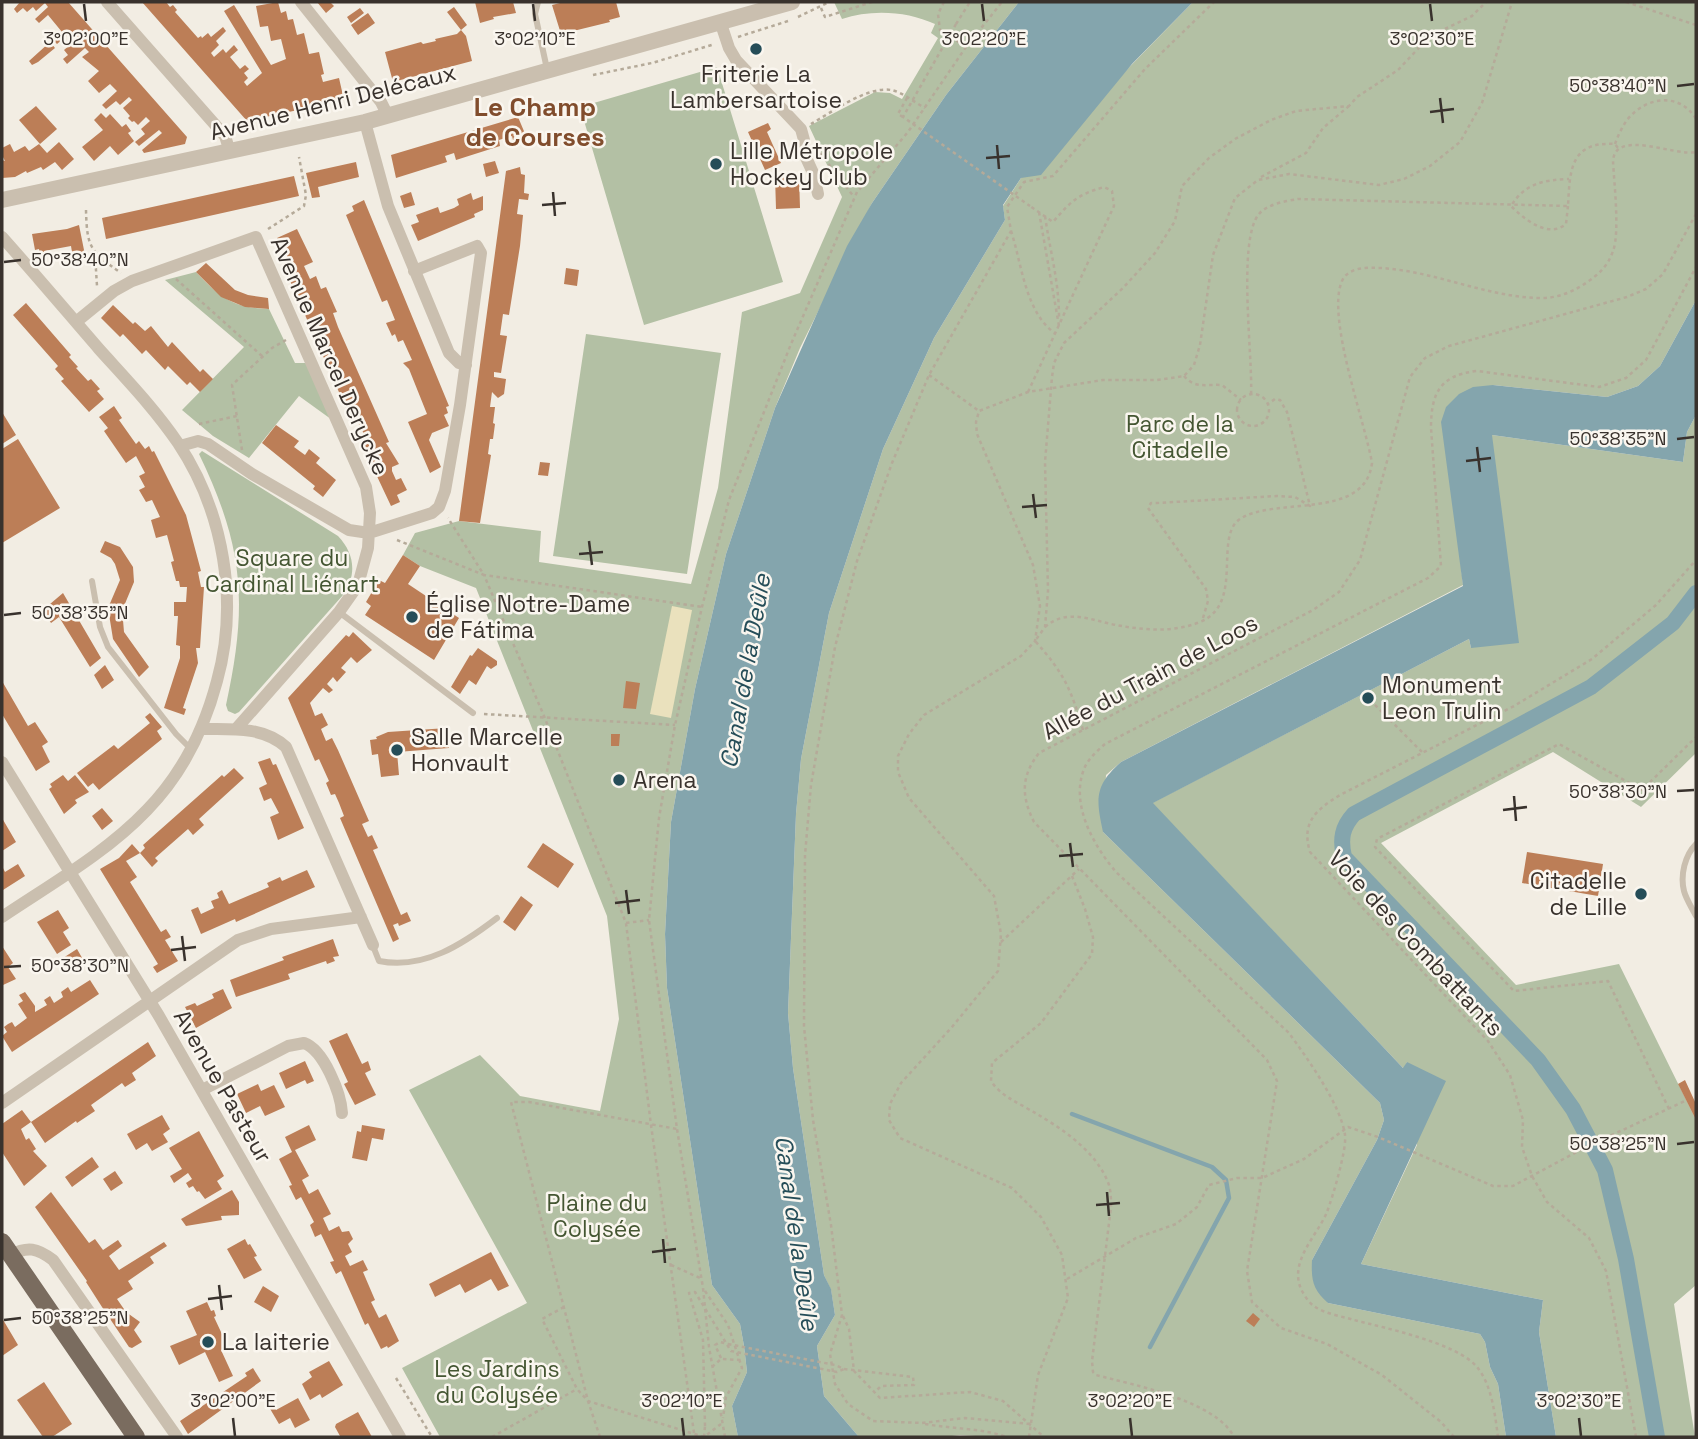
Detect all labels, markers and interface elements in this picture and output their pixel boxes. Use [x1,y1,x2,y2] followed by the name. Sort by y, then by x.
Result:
[43,27,129,50] text: 3°02'00"E
[494,27,576,50] text: 3°02'10"E
[942,27,1026,50] text: 3°02'20"E
[1390,27,1474,50] text: 3°02'30"E
[748,41,764,57] marker: Friterie La Lambersartoise
[207,57,459,147] street label: Avenue Henri Delécaux
[670,59,842,115] place label: Friterie La Lambersartoise
[1569,74,1667,97] text: 50°38'40"N
[465,90,605,154] district label: Le Champ de Courses
[730,136,893,192] place label: Lille Métropole Hockey Club
[708,156,724,172] marker: Lille Métropole Hockey Club
[264,232,396,480] street label: Avenue Marcel Derycke
[31,248,129,271] text: 50°38'40"N
[1126,409,1234,465] park label: Parc de la Citadelle
[1569,427,1667,450] text: 50°38'35"N
[205,543,379,599] park label: Square du Cardinal Liénart
[713,571,777,770] water label: Canal de la Deûle
[426,589,630,645] place label: Église Notre-Dame de Fátima
[31,601,129,624] text: 50°38'35"N
[1037,608,1263,746] street label: Allée du Train de Loos
[404,609,420,625] marker: Église Notre-Dame de Fátima
[1382,670,1502,726] place label: Monument Leon Trulin
[1360,690,1376,706] marker: Monument Leon Trulin
[411,722,563,778] place label: Salle Marcelle Honvault
[389,742,405,758] marker: Salle Marcelle Honvault
[633,765,697,795] place label: Arena
[611,772,627,788] marker: Arena
[1569,780,1667,803] text: 50°38'30"N
[1322,844,1510,1042] street label: Voie des Combattants
[1530,866,1627,922] place label: Citadelle de Lille
[1633,886,1649,902] marker: Citadelle de Lille
[31,954,129,977] text: 50°38'30"N
[167,1004,279,1168] street label: Avenue Pasteur
[1569,1132,1667,1155] text: 50°38'25"N
[768,1134,826,1333] water label: Canal de la Deûle
[547,1188,647,1244] park label: Plaine du Colysée
[31,1306,129,1329] text: 50°38'25"N
[222,1327,330,1357] place label: La laiterie
[200,1334,216,1350] marker: La laiterie
[434,1354,560,1410] park label: Les Jardins du Colysée
[190,1389,276,1412] text: 3°02'00"E
[641,1389,723,1412] text: 3°02'10"E
[1088,1389,1172,1412] text: 3°02'20"E
[1537,1389,1621,1412] text: 3°02'30"E

